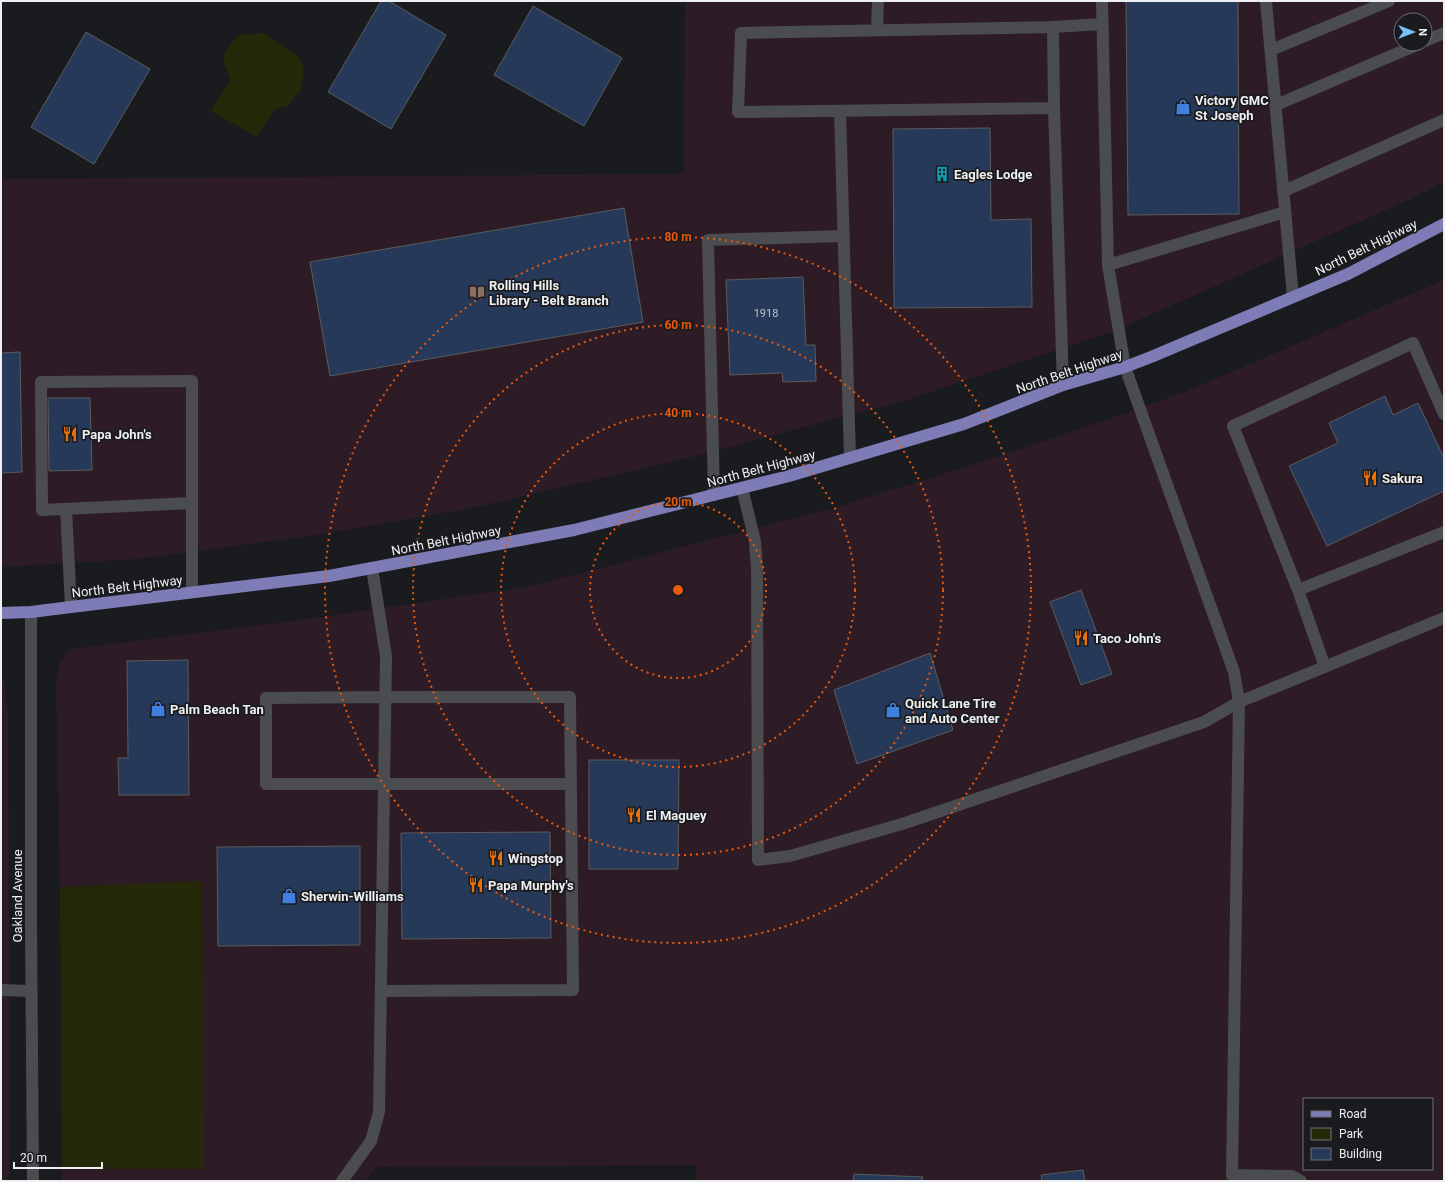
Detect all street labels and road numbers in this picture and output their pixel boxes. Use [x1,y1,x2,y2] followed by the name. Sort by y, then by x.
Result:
[1313,216,1420,279] street label: North Belt Highway
[1014,346,1124,397] street label: North Belt Highway
[705,447,817,490] street label: North Belt Highway
[390,522,502,558] street label: North Belt Highway
[71,572,183,601] street label: North Belt Highway
[10,849,25,943] street label: Oakland Avenue

